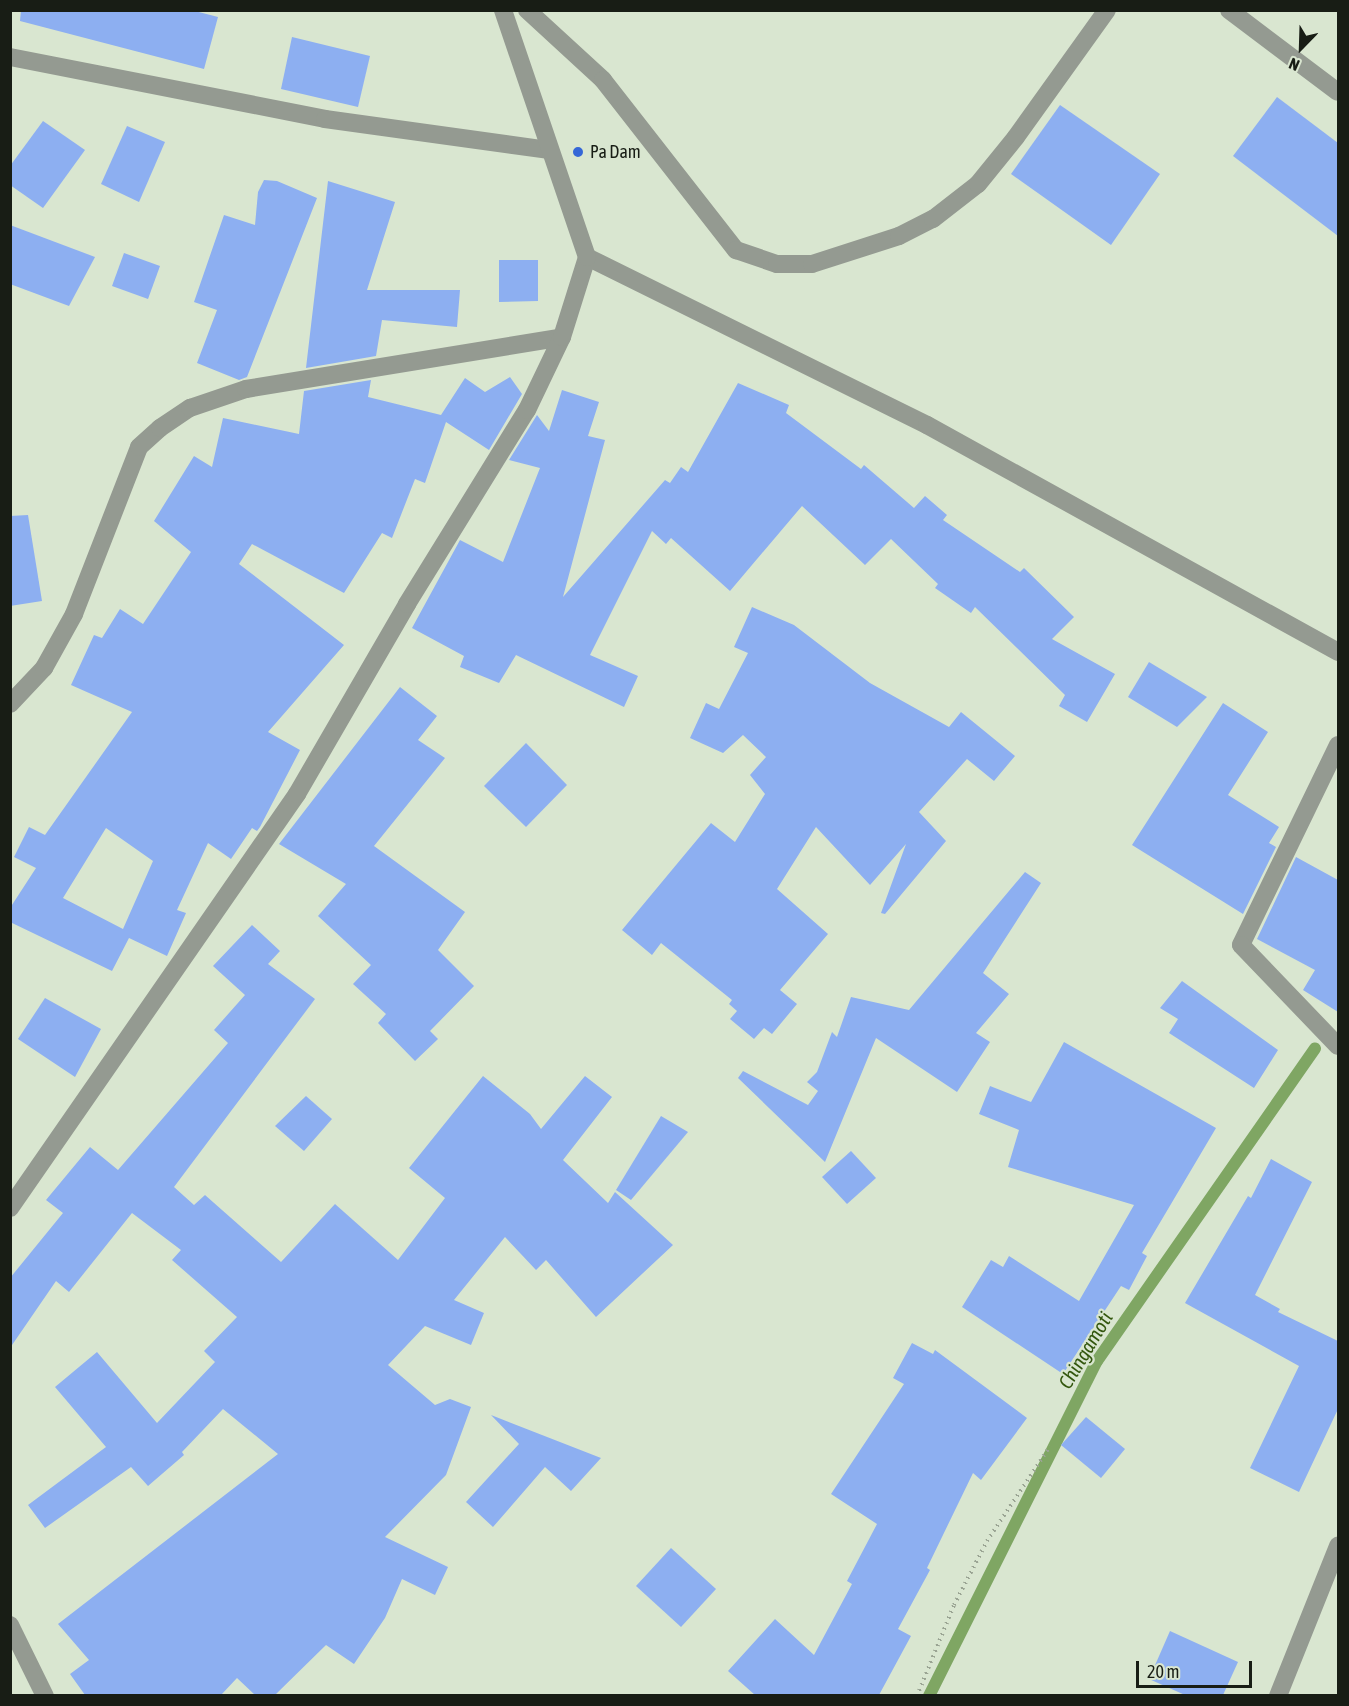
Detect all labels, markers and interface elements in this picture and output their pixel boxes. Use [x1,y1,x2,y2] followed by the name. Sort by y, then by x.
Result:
[1271,18,1331,78] north arrow
[1286,54,1302,75] text: N
[590,141,641,163] place label: Pa Dam
[571,145,585,159] marker: Pa Dam
[1053,1307,1117,1393] water label: Chingamoti
[1139,1649,1254,1687] scale bar
[1147,1661,1179,1682] text: 20 m

